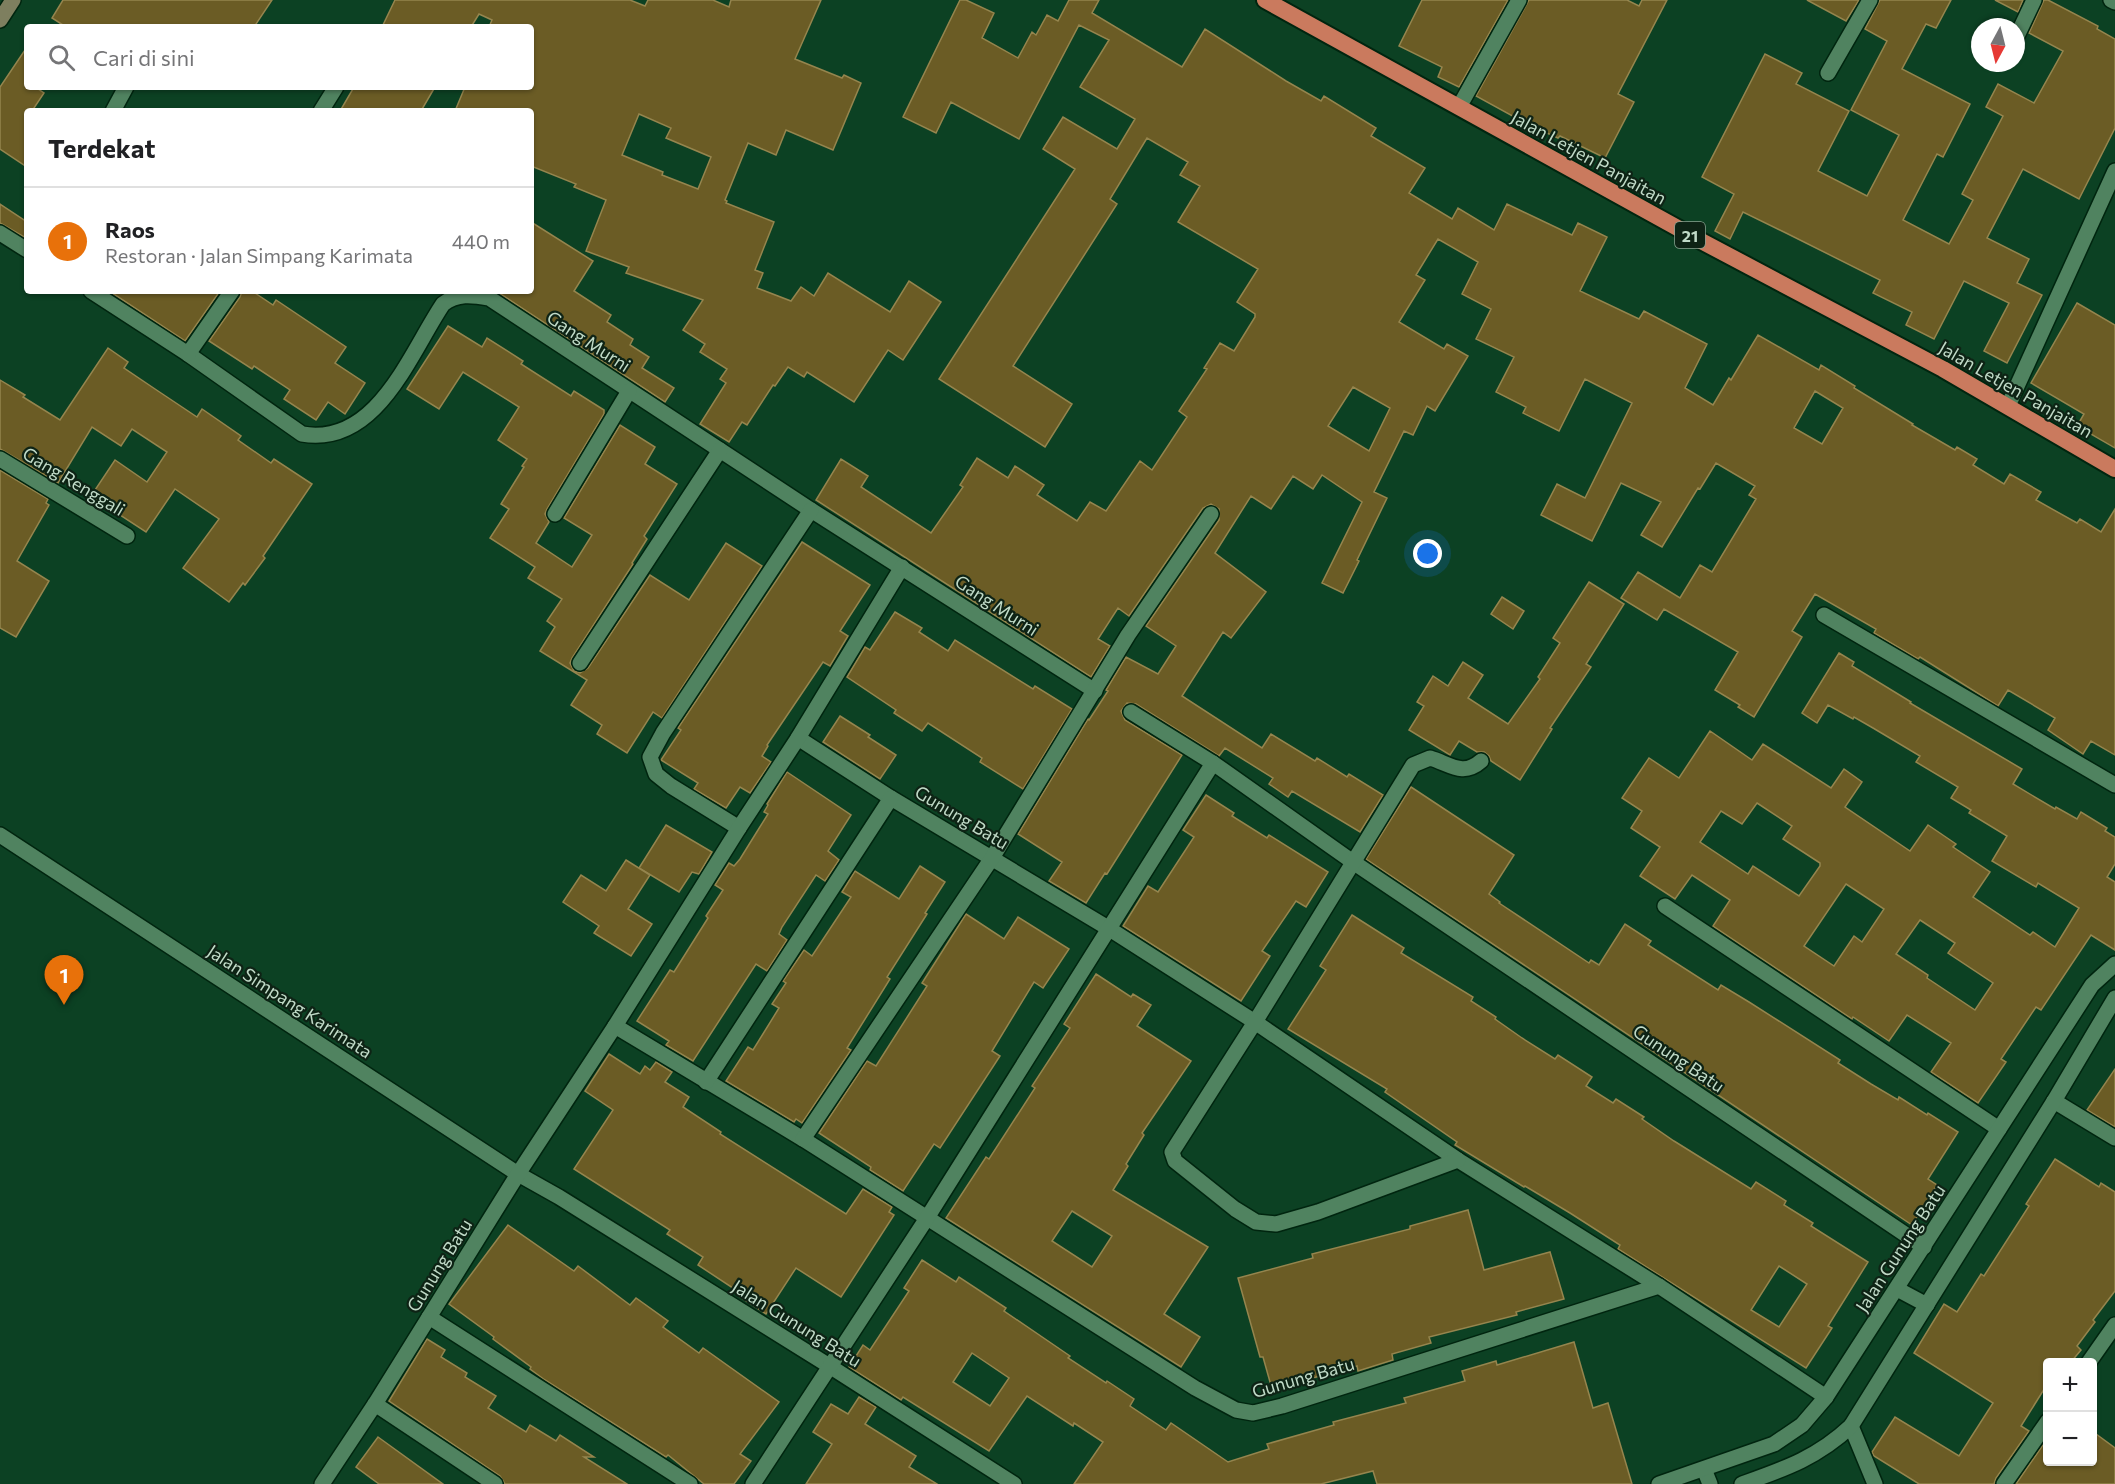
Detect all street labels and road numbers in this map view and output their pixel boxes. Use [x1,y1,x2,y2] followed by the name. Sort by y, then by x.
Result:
[1508,105,1670,209] street label: Jalan Letjen Panjaitan
[1675,222,1705,248] road number: 21
[543,306,635,376] street label: Gang Murni
[1935,336,2097,442] street label: Jalan Letjen Panjaitan
[19,442,129,520] street label: Gang Renggali
[951,570,1043,640] street label: Gang Murni
[911,780,1013,854] street label: Gunung Batu
[203,939,377,1063] street label: Jalan Simpang Karimata
[1629,1019,1729,1097] street label: Gunung Batu
[1850,1180,1950,1316] street label: Jalan Gunung Batu
[402,1214,476,1316] street label: Gunung Batu
[728,1274,866,1372] street label: Jalan Gunung Batu
[1249,1352,1357,1402] street label: Gunung Batu

